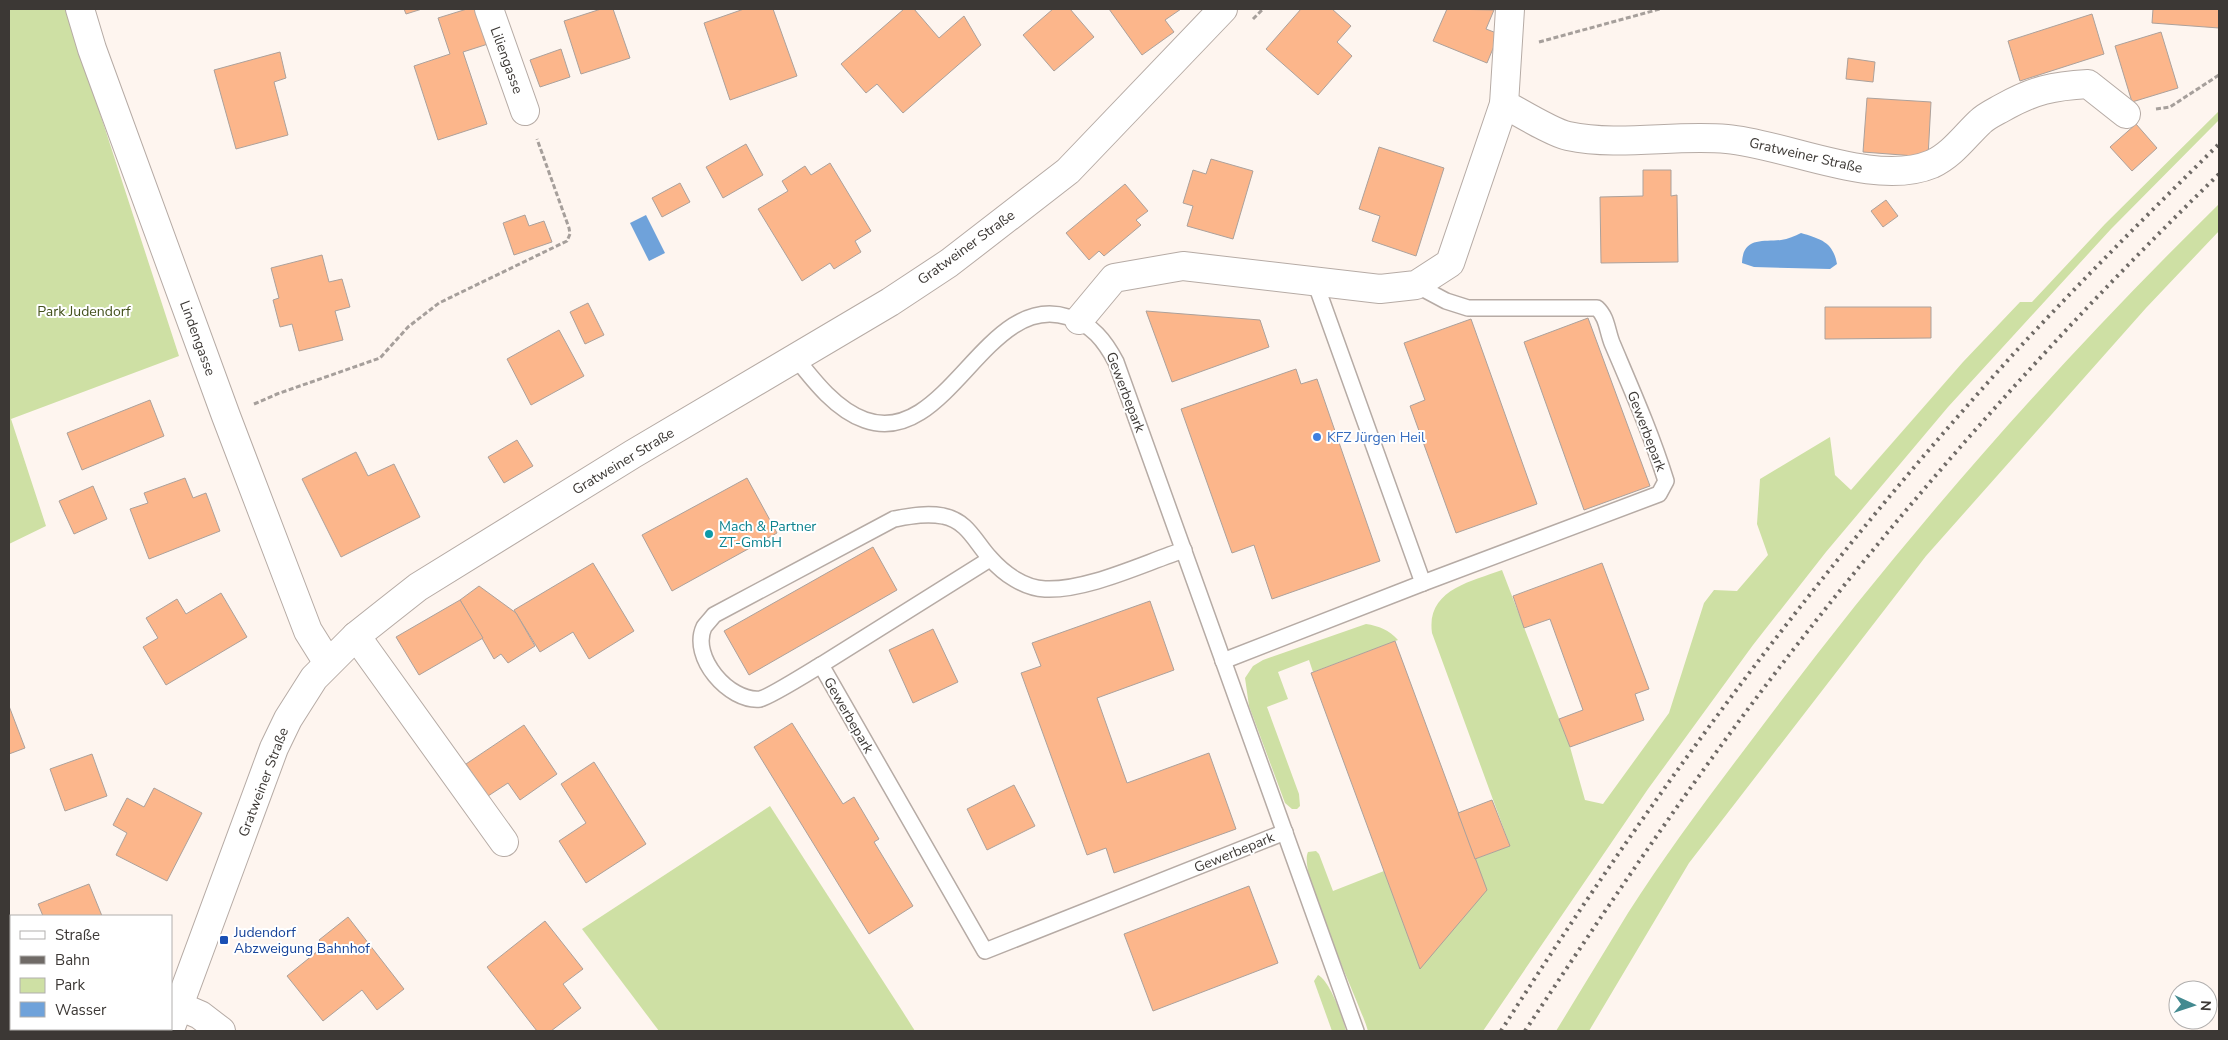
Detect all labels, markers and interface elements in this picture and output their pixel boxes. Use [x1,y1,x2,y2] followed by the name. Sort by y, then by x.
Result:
[486,24,527,96] street label: Liliengasse
[1747,133,1864,178] street label: Gratweiner Straße
[914,206,1019,289] street label: Gratweiner Straße
[175,298,220,378] street label: Lindengasse
[37,302,131,321] park label: Park Judendorf
[1101,349,1150,436] street label: Gewerbepark
[1622,388,1671,475] street label: Gewerbepark
[569,423,678,499] street label: Gratweiner Straße
[1327,428,1426,447] place label: KFZ Jürgen Heil
[1311,431,1323,443] marker: KFZ Jürgen Heil
[719,517,816,552] place label: Mach & Partner ZT-GmbH
[703,528,715,540] marker: Mach & Partner ZT-GmbH
[819,674,879,758] street label: Gewerbepark
[234,725,293,840] street label: Gratweiner Straße
[1191,827,1278,877] street label: Gewerbepark
[10,915,172,1030] legend
[233,923,370,958] place label: Judendorf Abzweigung Bahnhof
[55,925,100,945] text: Straße
[218,934,230,946] marker: Judendorf Abzweigung Bahnhof
[55,950,90,970] text: Bahn
[55,975,85,995] text: Park
[2168,980,2218,1030] north arrow
[55,1000,107,1020] text: Wasser
[2196,1000,2215,1011] text: N

